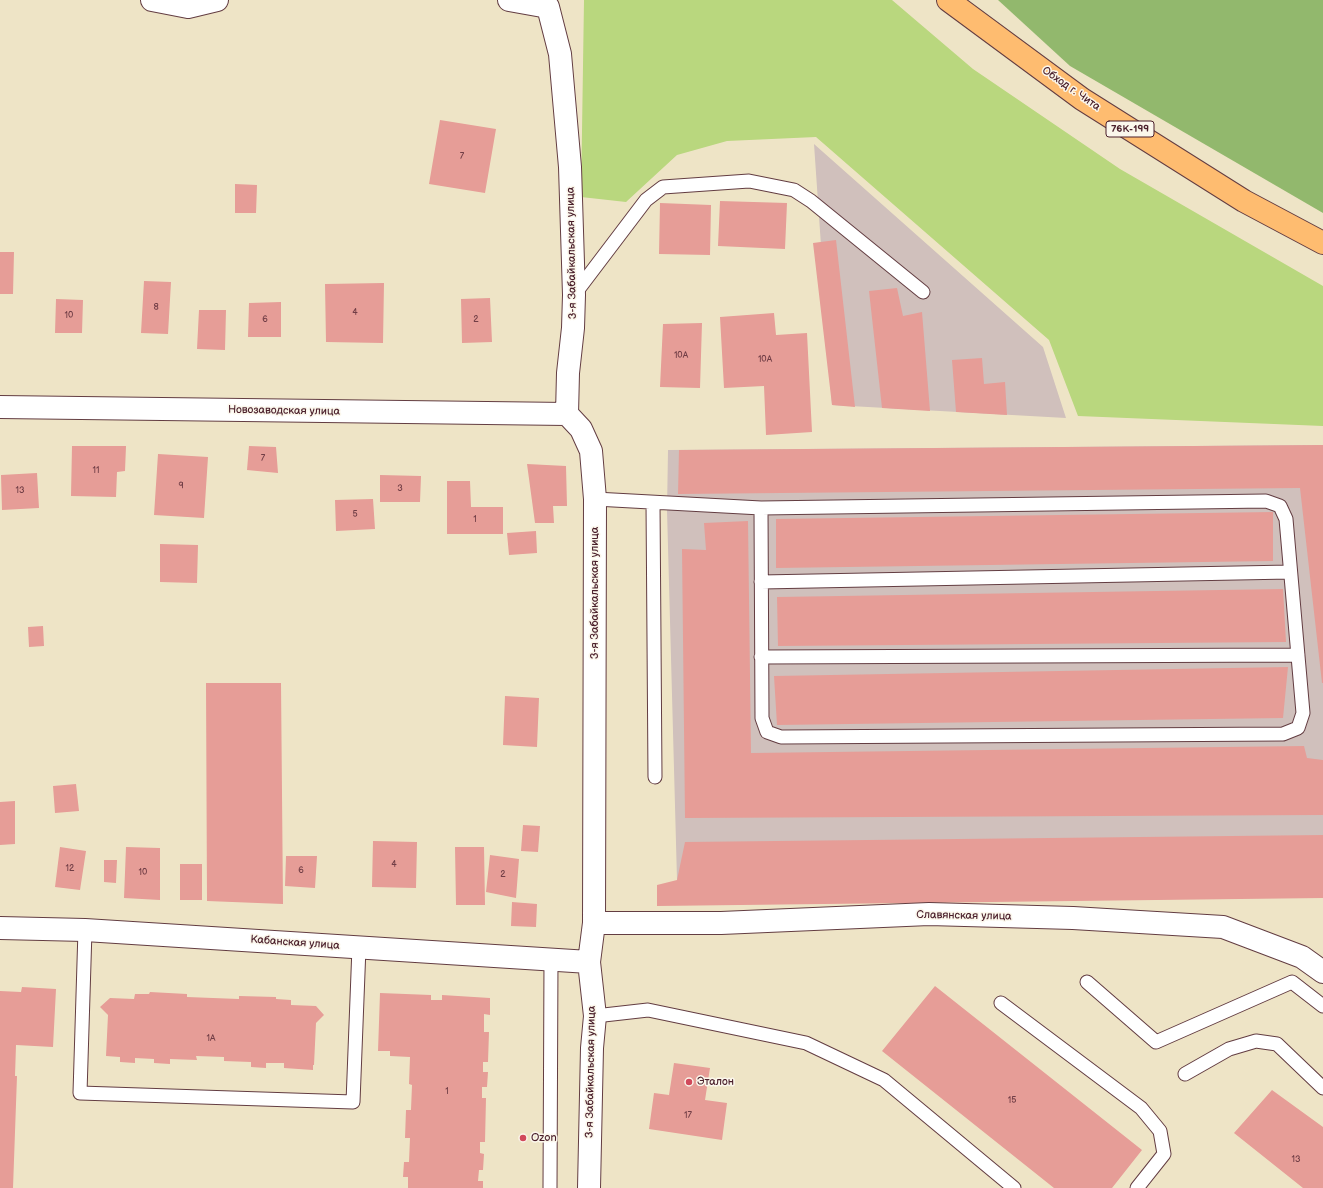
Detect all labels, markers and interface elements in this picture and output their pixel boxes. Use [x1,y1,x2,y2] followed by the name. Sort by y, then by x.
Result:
[1039,64,1103,114] street label: Обход г. Чита
[1106,121,1154,137] road number: 76К-199
[460,152,464,162] house number: 7
[564,187,580,319] street label: 3-я Забайкальская улица
[153,303,159,313] house number: 8
[352,308,358,318] house number: 4
[65,311,73,321] house number: 10
[262,315,268,325] house number: 6
[473,315,479,325] house number: 2
[674,351,688,361] house number: 10А
[758,355,772,365] house number: 10А
[228,403,340,419] street label: Новозаводская улица
[261,454,265,464] house number: 7
[93,466,99,476] house number: 11
[178,481,184,491] house number: 9
[397,484,403,494] house number: 3
[15,486,25,496] house number: 13
[352,510,358,520] house number: 5
[473,515,477,525] house number: 1
[588,527,602,659] street label: 3-я Забайкальская улица
[391,860,397,870] house number: 4
[66,864,74,874] house number: 12
[298,866,304,876] house number: 6
[139,868,147,878] house number: 10
[500,870,506,880] house number: 2
[916,909,1012,923] street label: Славянская улица
[250,933,340,953] street label: Кабанская улица
[583,1006,599,1138] street label: 3-я Забайкальская улица
[207,1034,215,1044] house number: 1А
[697,1075,734,1089] place label: Эталон
[684,1077,694,1087] marker: Эталон
[445,1087,449,1097] house number: 1
[1008,1096,1016,1106] house number: 15
[684,1111,692,1121] house number: 17
[531,1131,557,1145] place label: Ozon
[518,1133,528,1143] marker: Ozon
[1291,1155,1301,1165] house number: 13

